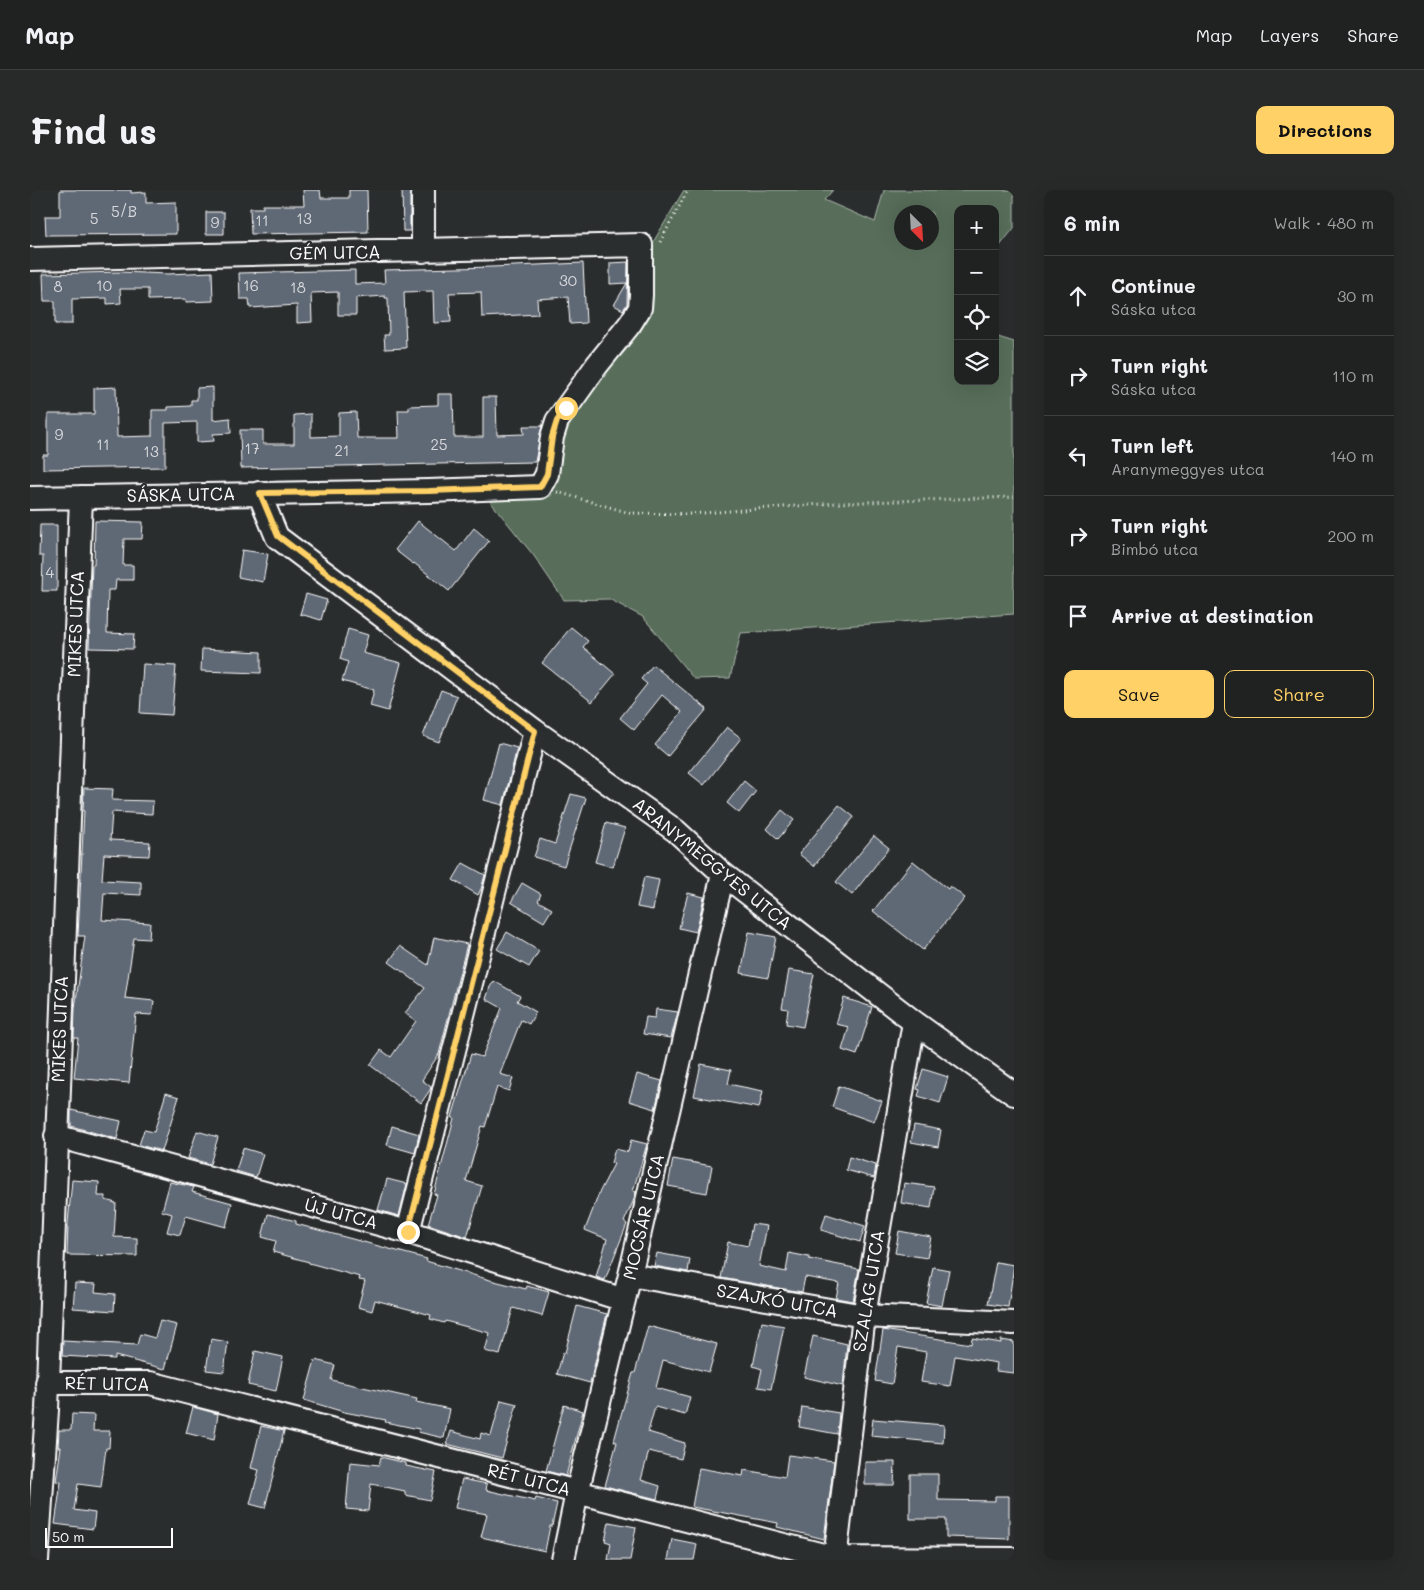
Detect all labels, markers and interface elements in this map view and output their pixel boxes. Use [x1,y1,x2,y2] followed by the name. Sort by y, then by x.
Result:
[25,19,74,50] text: Map
[1196,23,1232,47] text: Map
[1260,23,1319,47] text: Layers
[1347,23,1399,47] text: Share
[1256,106,1394,154] button: Directions
[30,107,157,153] text: Find us
[111,201,137,221] house number: 5/B
[894,205,939,250] north arrow
[954,205,999,385] map controls
[954,205,999,250] button: +
[90,208,98,228] house number: 5
[296,208,312,228] house number: 13
[1064,209,1120,236] text: 6 min
[255,210,269,230] house number: 11
[211,212,220,232] house number: 9
[1273,212,1374,233] text: Walk · 480 m
[289,239,381,265] street label: GÉM UTCA
[954,250,999,295] button: −
[559,270,577,290] house number: 30
[1111,273,1196,298] text: Continue
[96,275,112,295] house number: 10
[243,275,259,295] house number: 16
[53,276,63,296] house number: 8
[290,277,306,297] house number: 18
[1064,282,1092,310] icon: ahead
[1337,285,1374,306] text: 30 m
[954,295,999,340] button: locate
[1111,298,1197,319] text: Sáska utca
[954,340,999,385] button: layers
[1111,353,1208,378] text: Turn right
[1064,362,1092,390] icon: right
[1332,365,1374,386] text: 110 m
[1111,378,1197,399] text: Sáska utca
[555,397,578,420] route start
[55,424,64,444] house number: 9
[1111,433,1194,458] text: Turn left
[96,434,110,454] house number: 11
[430,434,448,454] house number: 25
[244,438,260,458] house number: 17
[334,440,350,460] house number: 21
[143,441,159,461] house number: 13
[1064,442,1092,470] icon: left
[1330,445,1374,466] text: 140 m
[1111,458,1265,479] text: Aranymeggyes utca
[127,481,235,507] street label: SÁSKA UTCA
[1111,513,1208,538] text: Turn right
[1064,522,1092,550] icon: right
[1327,525,1374,546] text: 200 m
[1111,538,1199,559] text: Bimbó utca
[46,562,55,582] house number: 4
[61,570,89,678] street label: MIKES UTCA
[1064,602,1092,630] icon: arrive
[1111,603,1314,628] text: Arrive at destination
[1064,670,1214,718] button: Save
[1224,670,1374,718] button: Share
[628,792,797,935] street label: ARANYMEGGYES UTCA
[45,975,73,1083] street label: MIKES UTCA
[617,1151,669,1282] street label: MOCSÁR UTCA
[302,1192,381,1234] street label: ÚJ UTCA
[397,1221,420,1244] route end
[847,1228,889,1354] street label: SZALAG UTCA
[715,1278,840,1323] street label: SZAJKÓ UTCA
[64,1370,150,1396] street label: RÉT UTCA
[485,1457,573,1501] street label: RÉT UTCA
[45,1525,172,1548] scale bar
[52,1527,84,1546] text: 50 m

